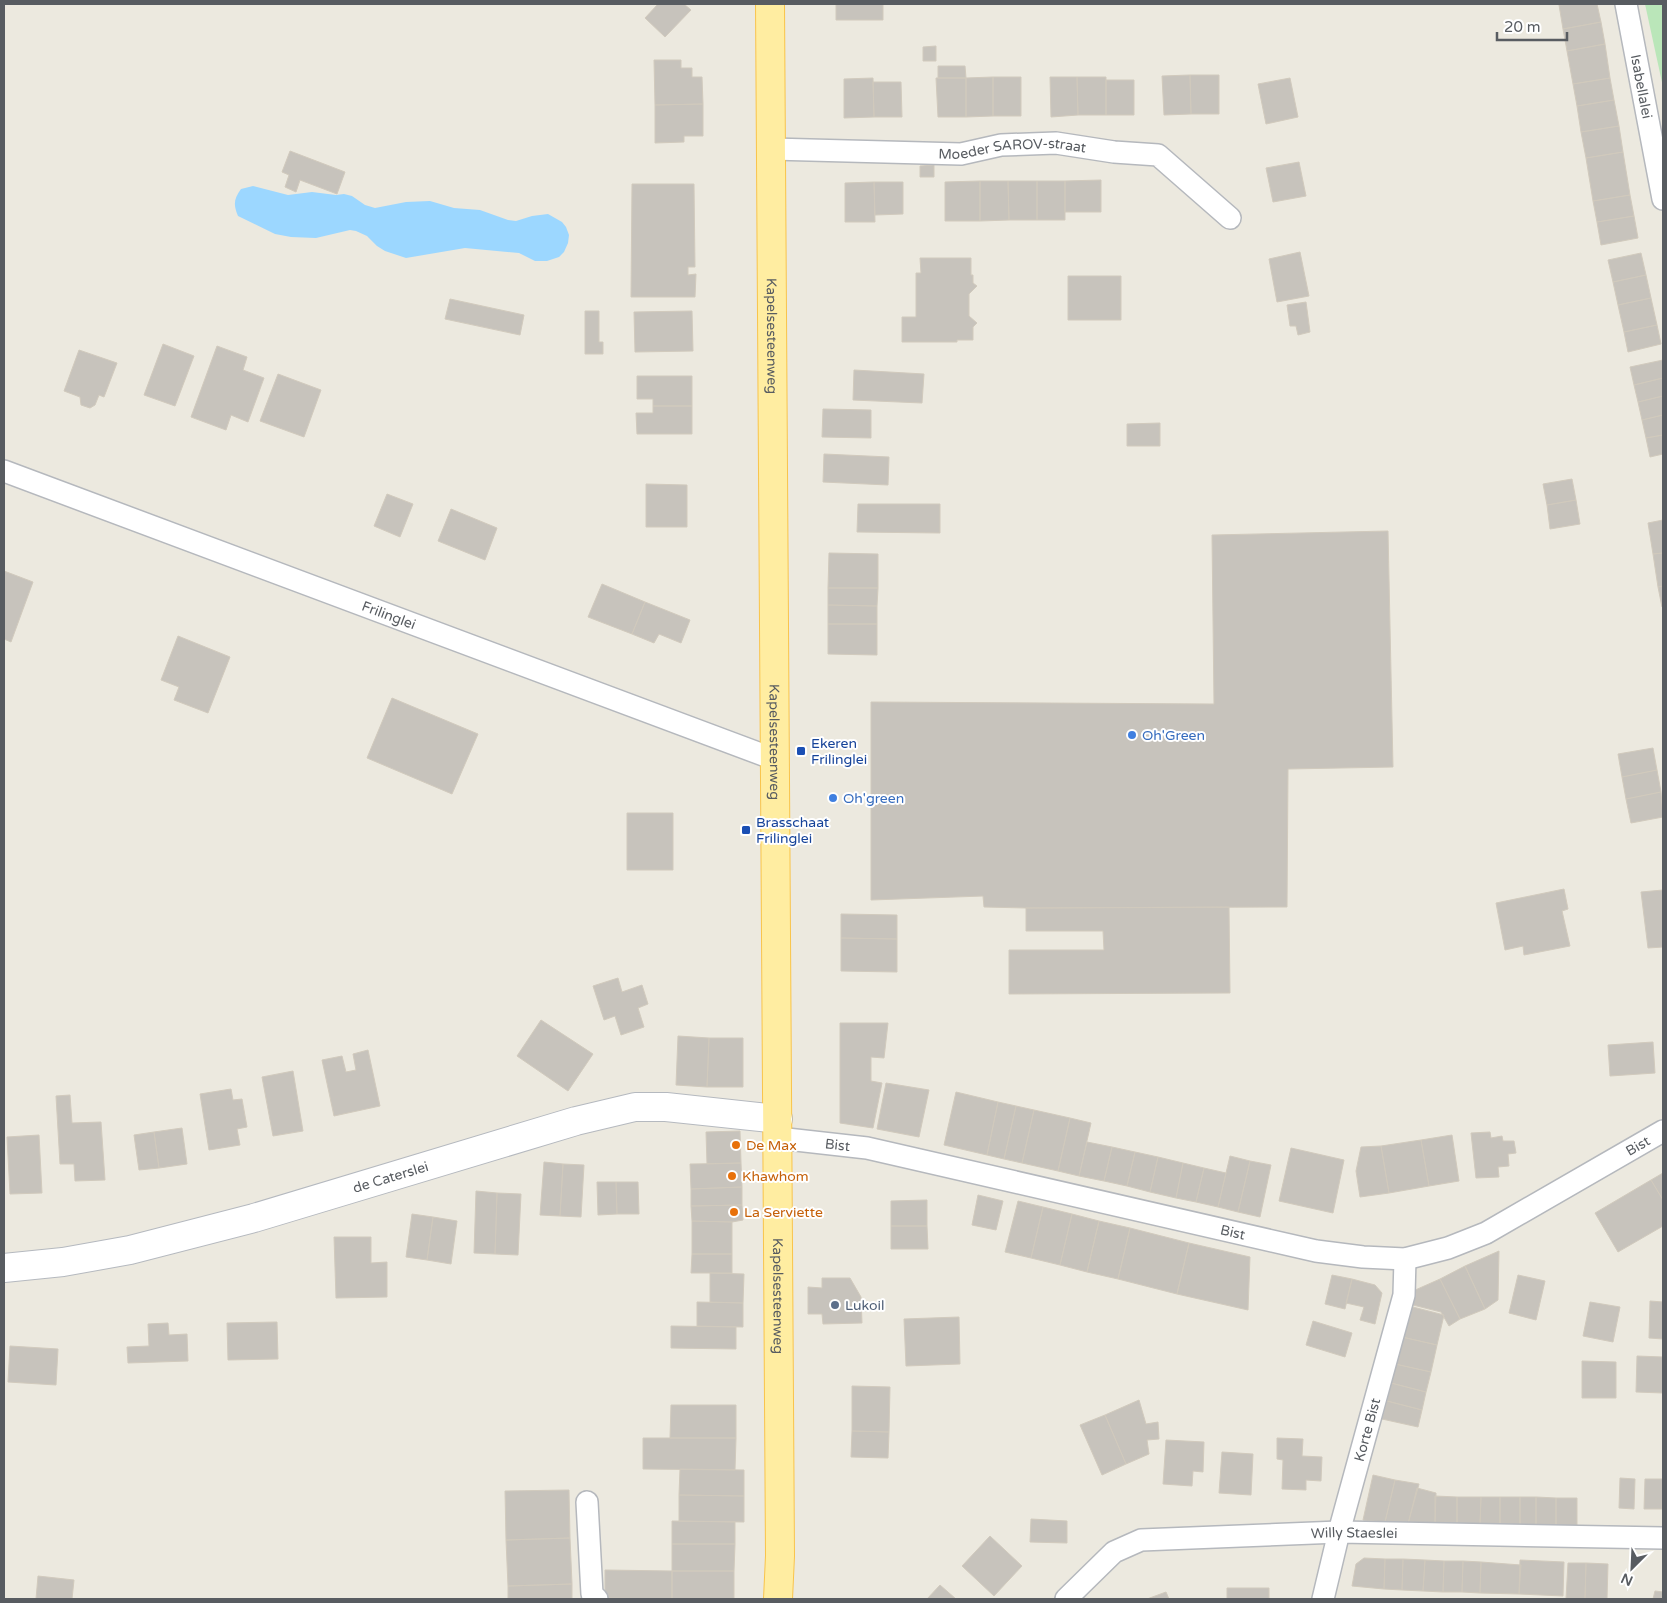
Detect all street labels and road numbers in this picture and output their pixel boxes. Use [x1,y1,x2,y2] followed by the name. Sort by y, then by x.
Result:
[1627,53,1656,120] street label: Isabellalei
[938,134,1088,162] street label: Moeder SAROV-straat
[763,278,781,394] street label: Kapelsesteenweg
[360,597,418,633] street label: Frilinglei
[766,684,784,800] street label: Kapelsesteenweg
[1623,1132,1653,1159] street label: Bist
[824,1135,852,1155] street label: Bist
[351,1157,430,1196] street label: de Caterslei
[1219,1221,1248,1243] street label: Bist
[769,1238,787,1354] street label: Kapelsesteenweg
[1350,1395,1384,1463] street label: Korte Bist
[1310,1523,1398,1542] street label: Willy Staeslei

